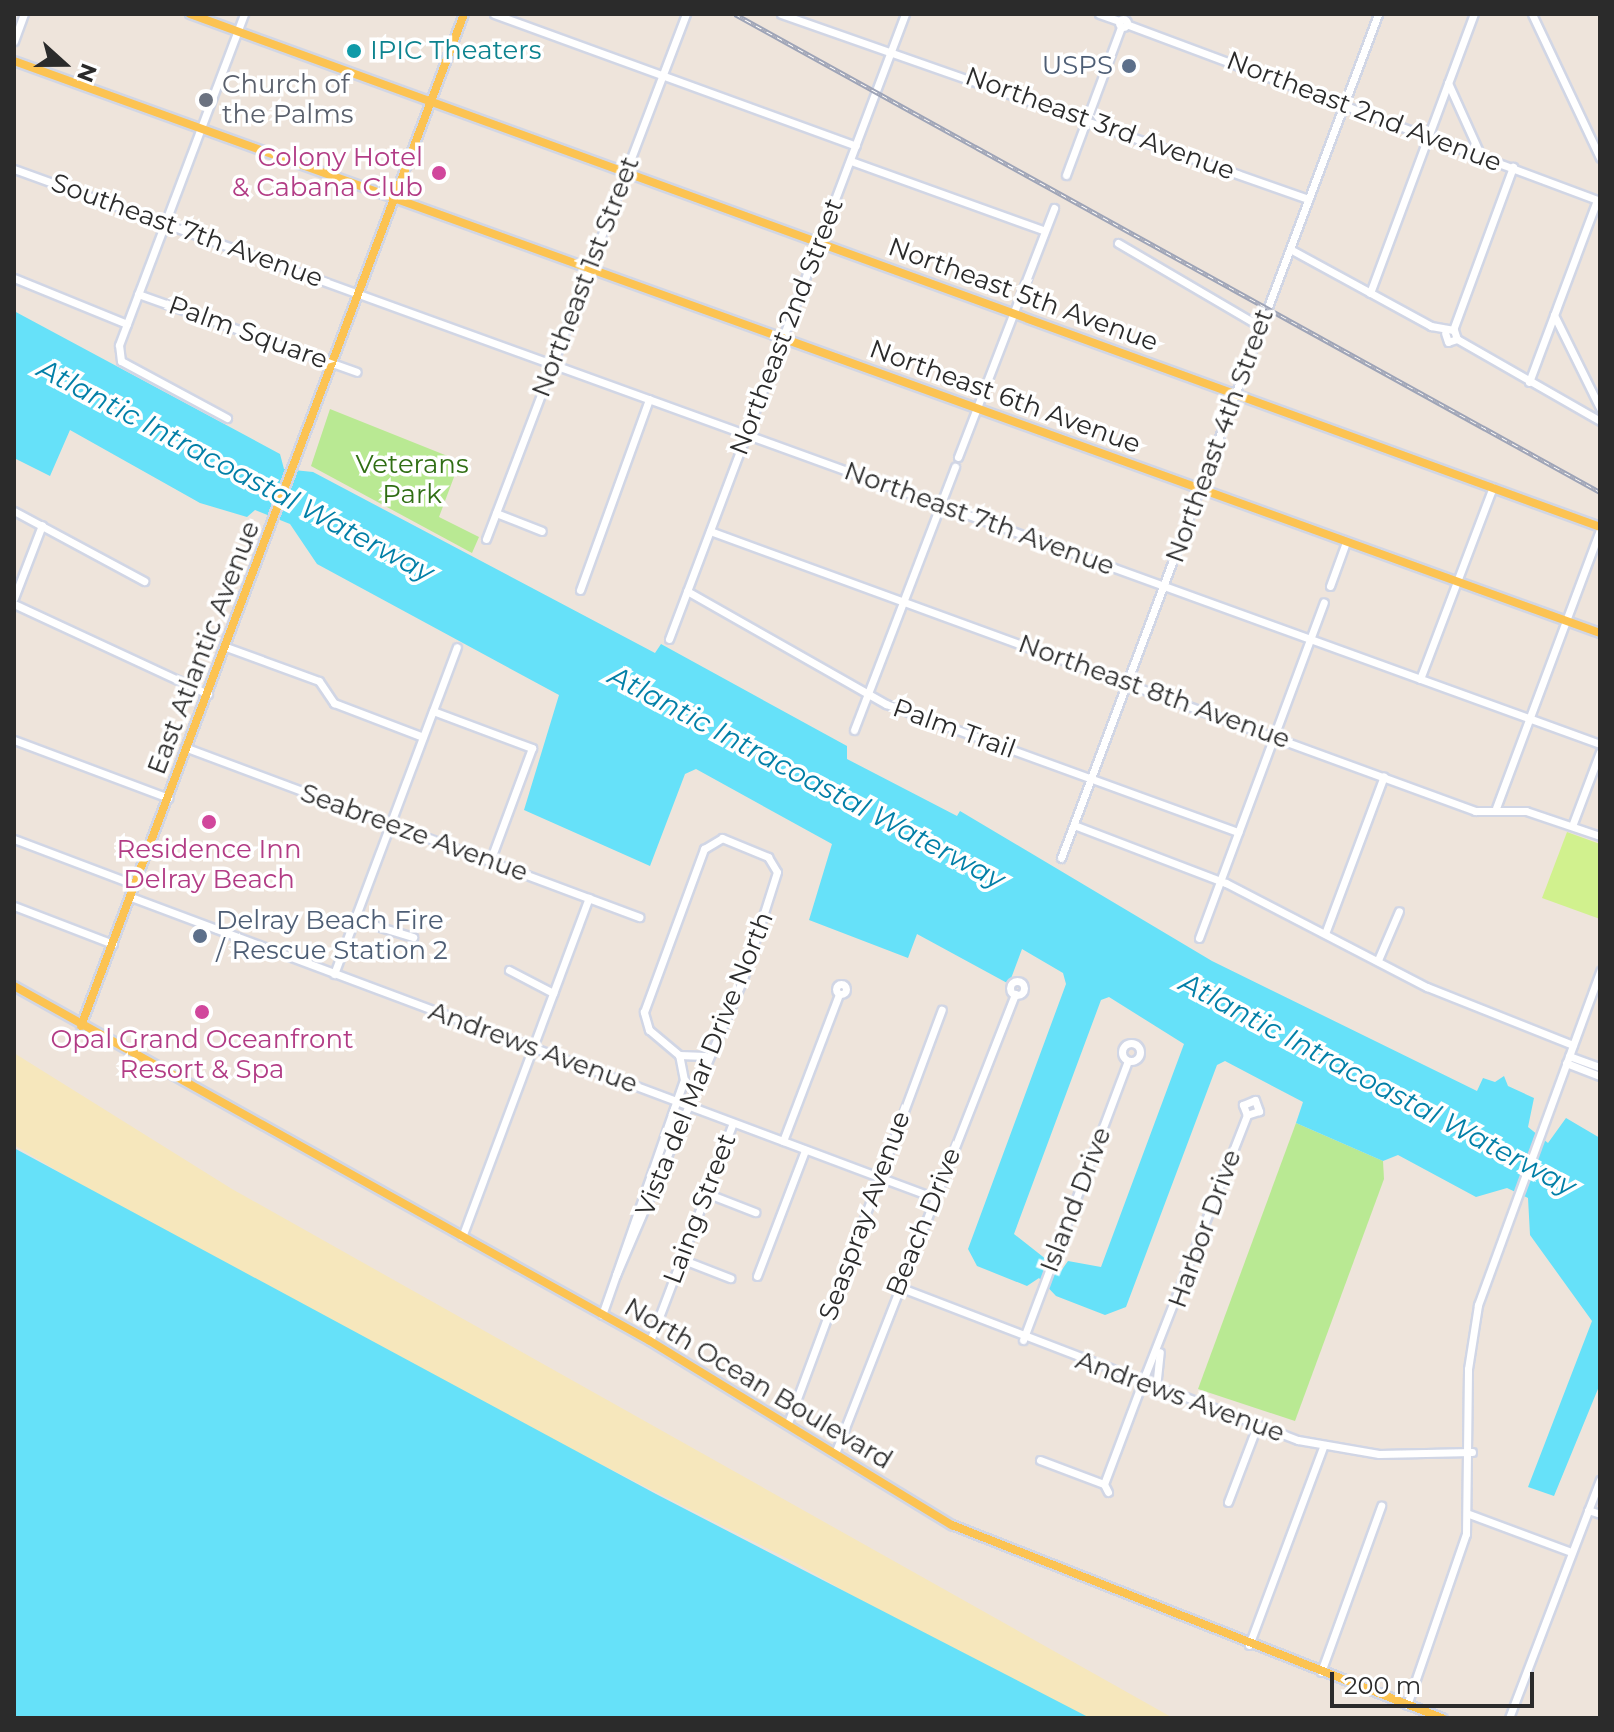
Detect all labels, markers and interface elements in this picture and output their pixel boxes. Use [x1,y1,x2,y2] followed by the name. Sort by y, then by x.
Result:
[24,24,104,104] north arrow
[370,35,541,67] place label: IPIC Theaters
[345,42,363,60] marker: IPIC Theaters
[1222,45,1506,179] street label: Northeast 2nd Avenue
[1042,50,1113,82] place label: USPS
[1120,57,1138,75] marker: USPS
[71,60,103,86] text: N
[961,61,1239,187] street label: Northeast 3rd Avenue
[222,69,354,130] place label: Church of the Palms
[197,91,215,109] marker: Church of the Palms
[232,142,423,204] place label: Colony Hotel & Cabana Club
[526,152,646,402] street label: Northeast 1st Street
[430,164,448,182] marker: Colony Hotel & Cabana Club
[47,167,327,295] street label: Southeast 7th Avenue
[724,194,850,460] street label: Northeast 2nd Street
[884,232,1162,358] street label: Northeast 5th Avenue
[164,290,332,376] street label: Palm Square
[1160,305,1280,567] street label: Northeast 4th Street
[865,333,1145,461] street label: Northeast 6th Avenue
[32,351,440,589] water label: Atlantic Intracoastal Waterway
[355,449,469,510] park label: Veterans Park
[840,456,1118,582] street label: Northeast 7th Avenue
[141,517,267,779] street label: East Atlantic Avenue
[1014,628,1294,756] street label: Northeast 8th Avenue
[603,658,1011,896] water label: Atlantic Intracoastal Waterway
[888,692,1020,766] street label: Palm Trail
[296,777,532,889] street label: Seabreeze Avenue
[200,813,218,831] marker: Residence Inn Delray Beach
[116,834,302,896] place label: Residence Inn Delray Beach
[216,905,448,966] place label: Delray Beach Fire / Rescue Station 2
[630,907,780,1221] street label: Vista del Mar Drive North
[191,927,209,945] marker: Delray Beach Fire / Rescue Station 2
[1174,965,1582,1203] water label: Atlantic Intracoastal Waterway
[424,996,642,1100] street label: Andrews Avenue
[193,1003,211,1021] marker: Opal Grand Oceanfront Resort & Spa
[50,1024,354,1086] place label: Opal Grand Oceanfront Resort & Spa
[813,1107,917,1325] street label: Seaspray Avenue
[1034,1123,1118,1277] street label: Island Drive
[657,1129,743,1289] street label: Laing Street
[880,1143,968,1301] street label: Beach Drive
[1162,1146,1248,1312] street label: Harbor Drive
[618,1292,898,1476] street label: North Ocean Boulevard
[1071,1345,1289,1449] street label: Andrews Avenue
[1334,1656,1538,1706] scale bar
[1344,1671,1421,1700] text: 200 m

